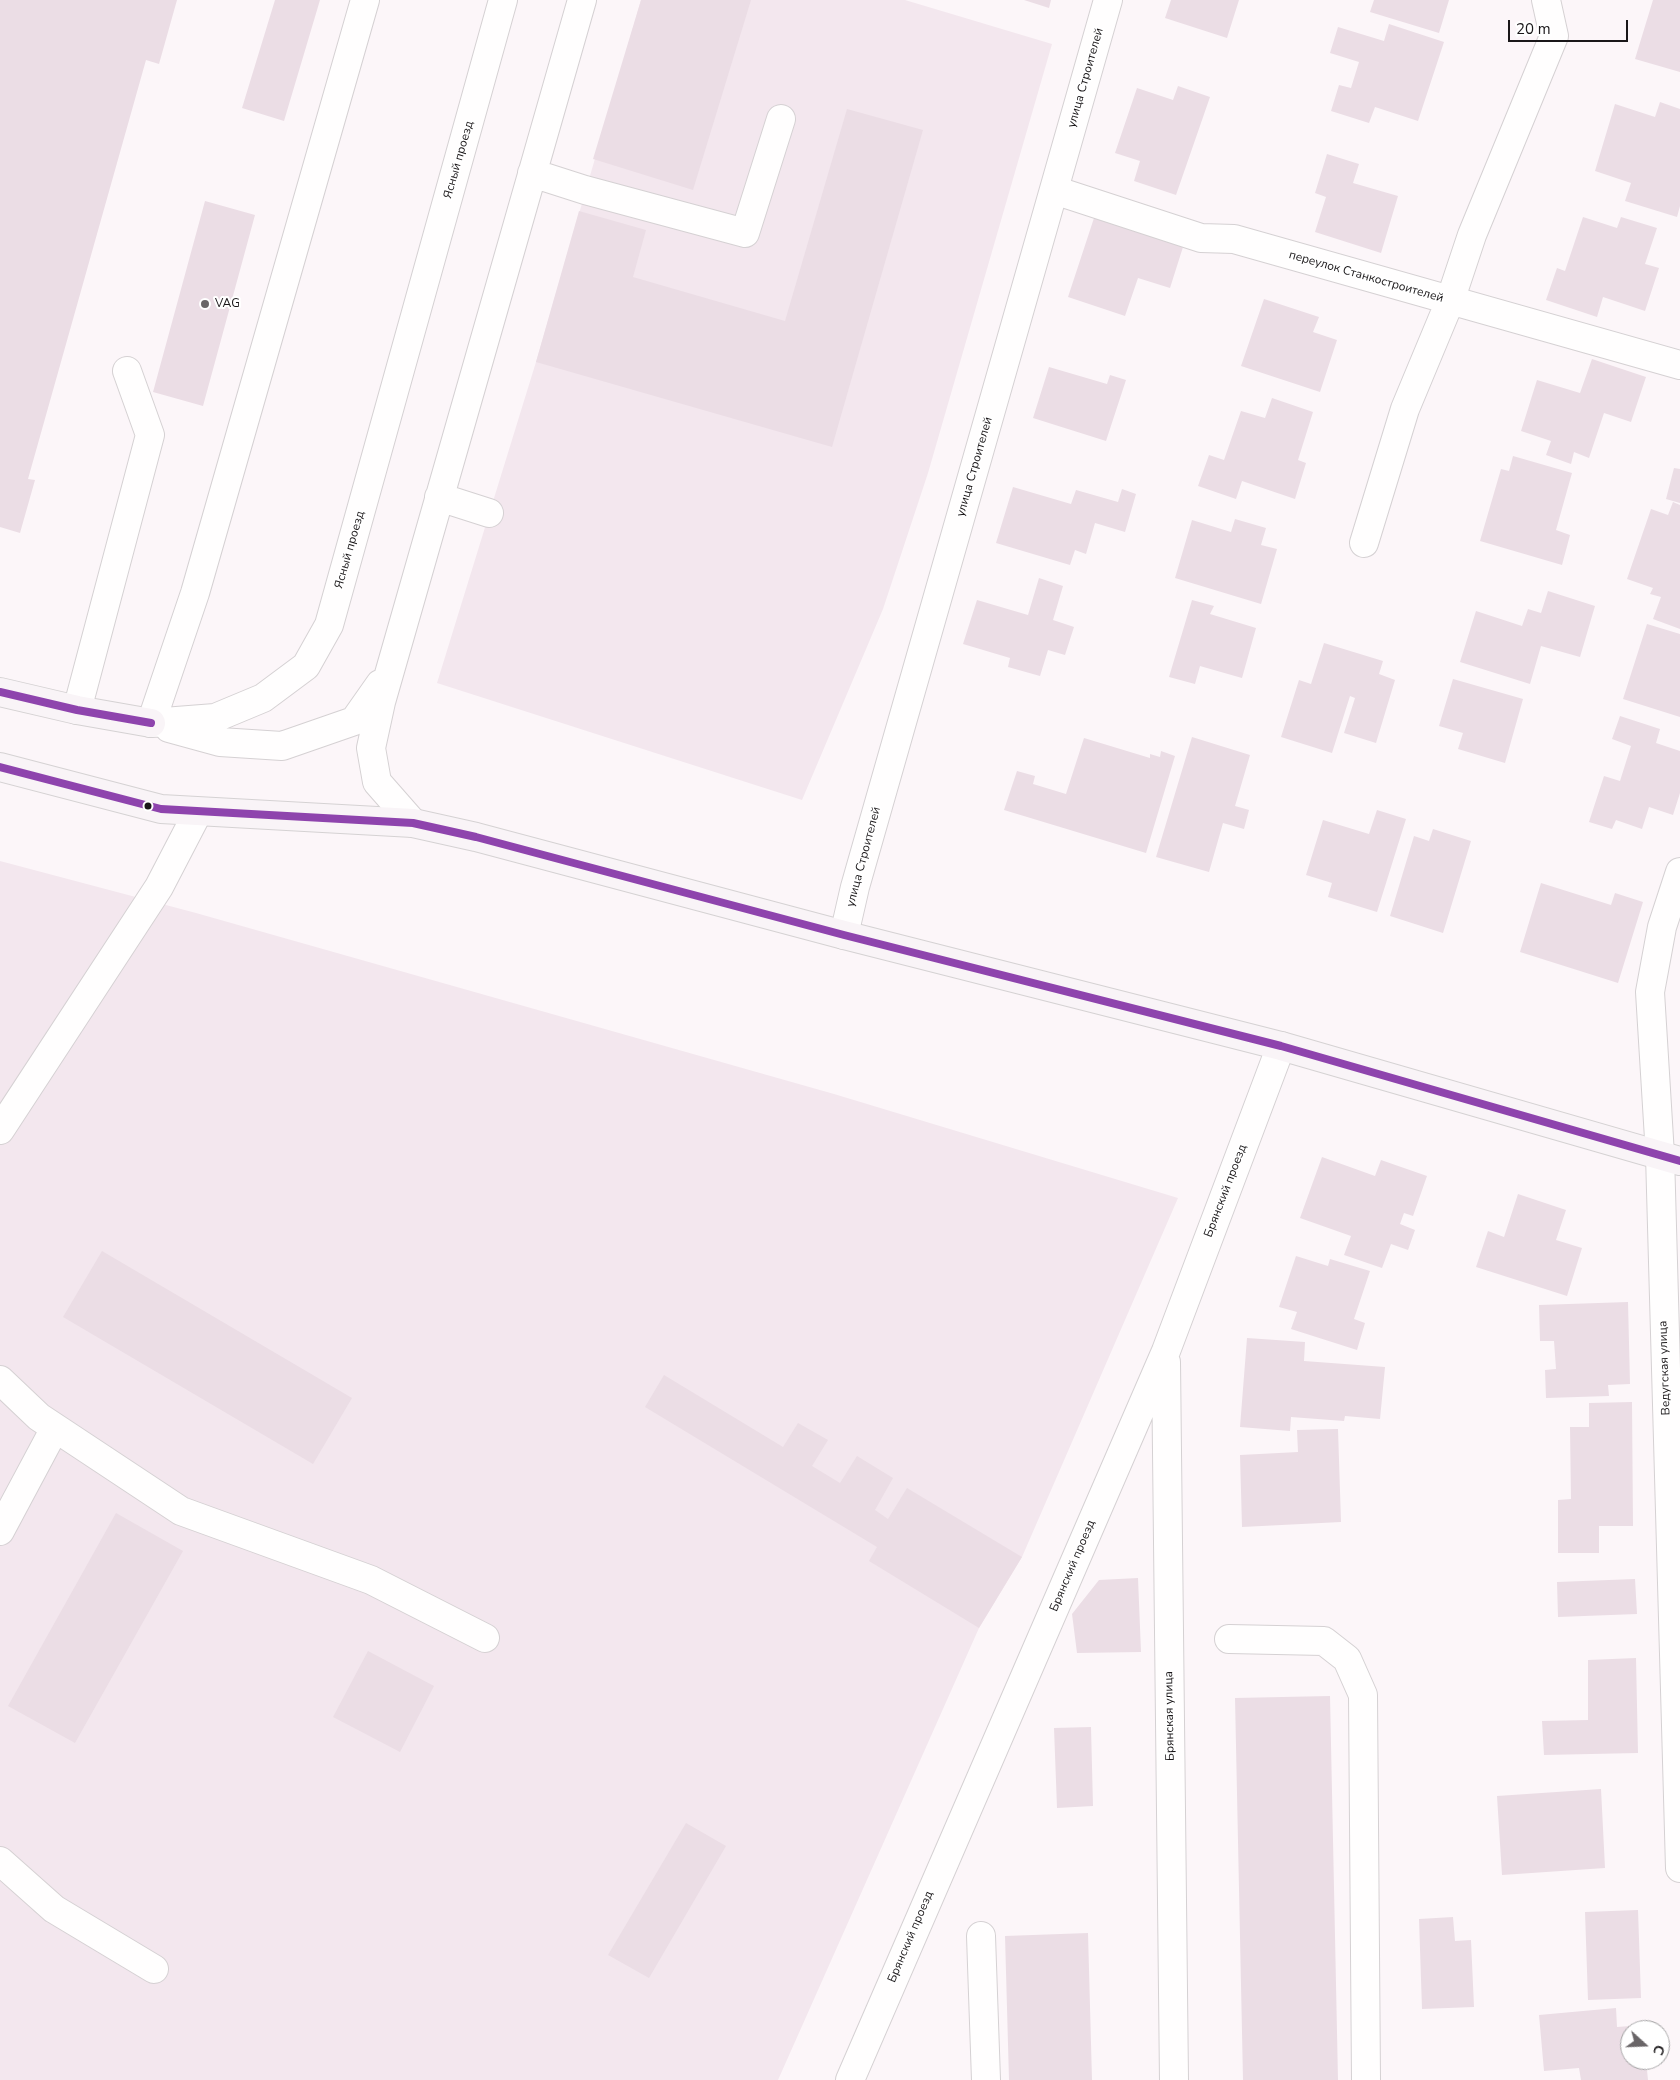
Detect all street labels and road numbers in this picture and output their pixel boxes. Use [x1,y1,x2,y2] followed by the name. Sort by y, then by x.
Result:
[1065,26,1107,130] street label: улица Строителей
[441,119,477,201] street label: Ясный проезд
[1287,248,1445,306] street label: переулок Станкостроителей
[954,415,996,519] street label: улица Строителей
[332,509,368,591] street label: Ясный проезд
[844,805,884,909] street label: улица Строителей
[1202,1143,1250,1239] street label: Брянский проезд
[1656,1320,1674,1416] street label: Ведугская улица
[1047,1518,1099,1614] street label: Брянский проезд
[1162,1671,1178,1761] street label: Брянская улица
[885,1889,937,1985] street label: Брянский проезд

